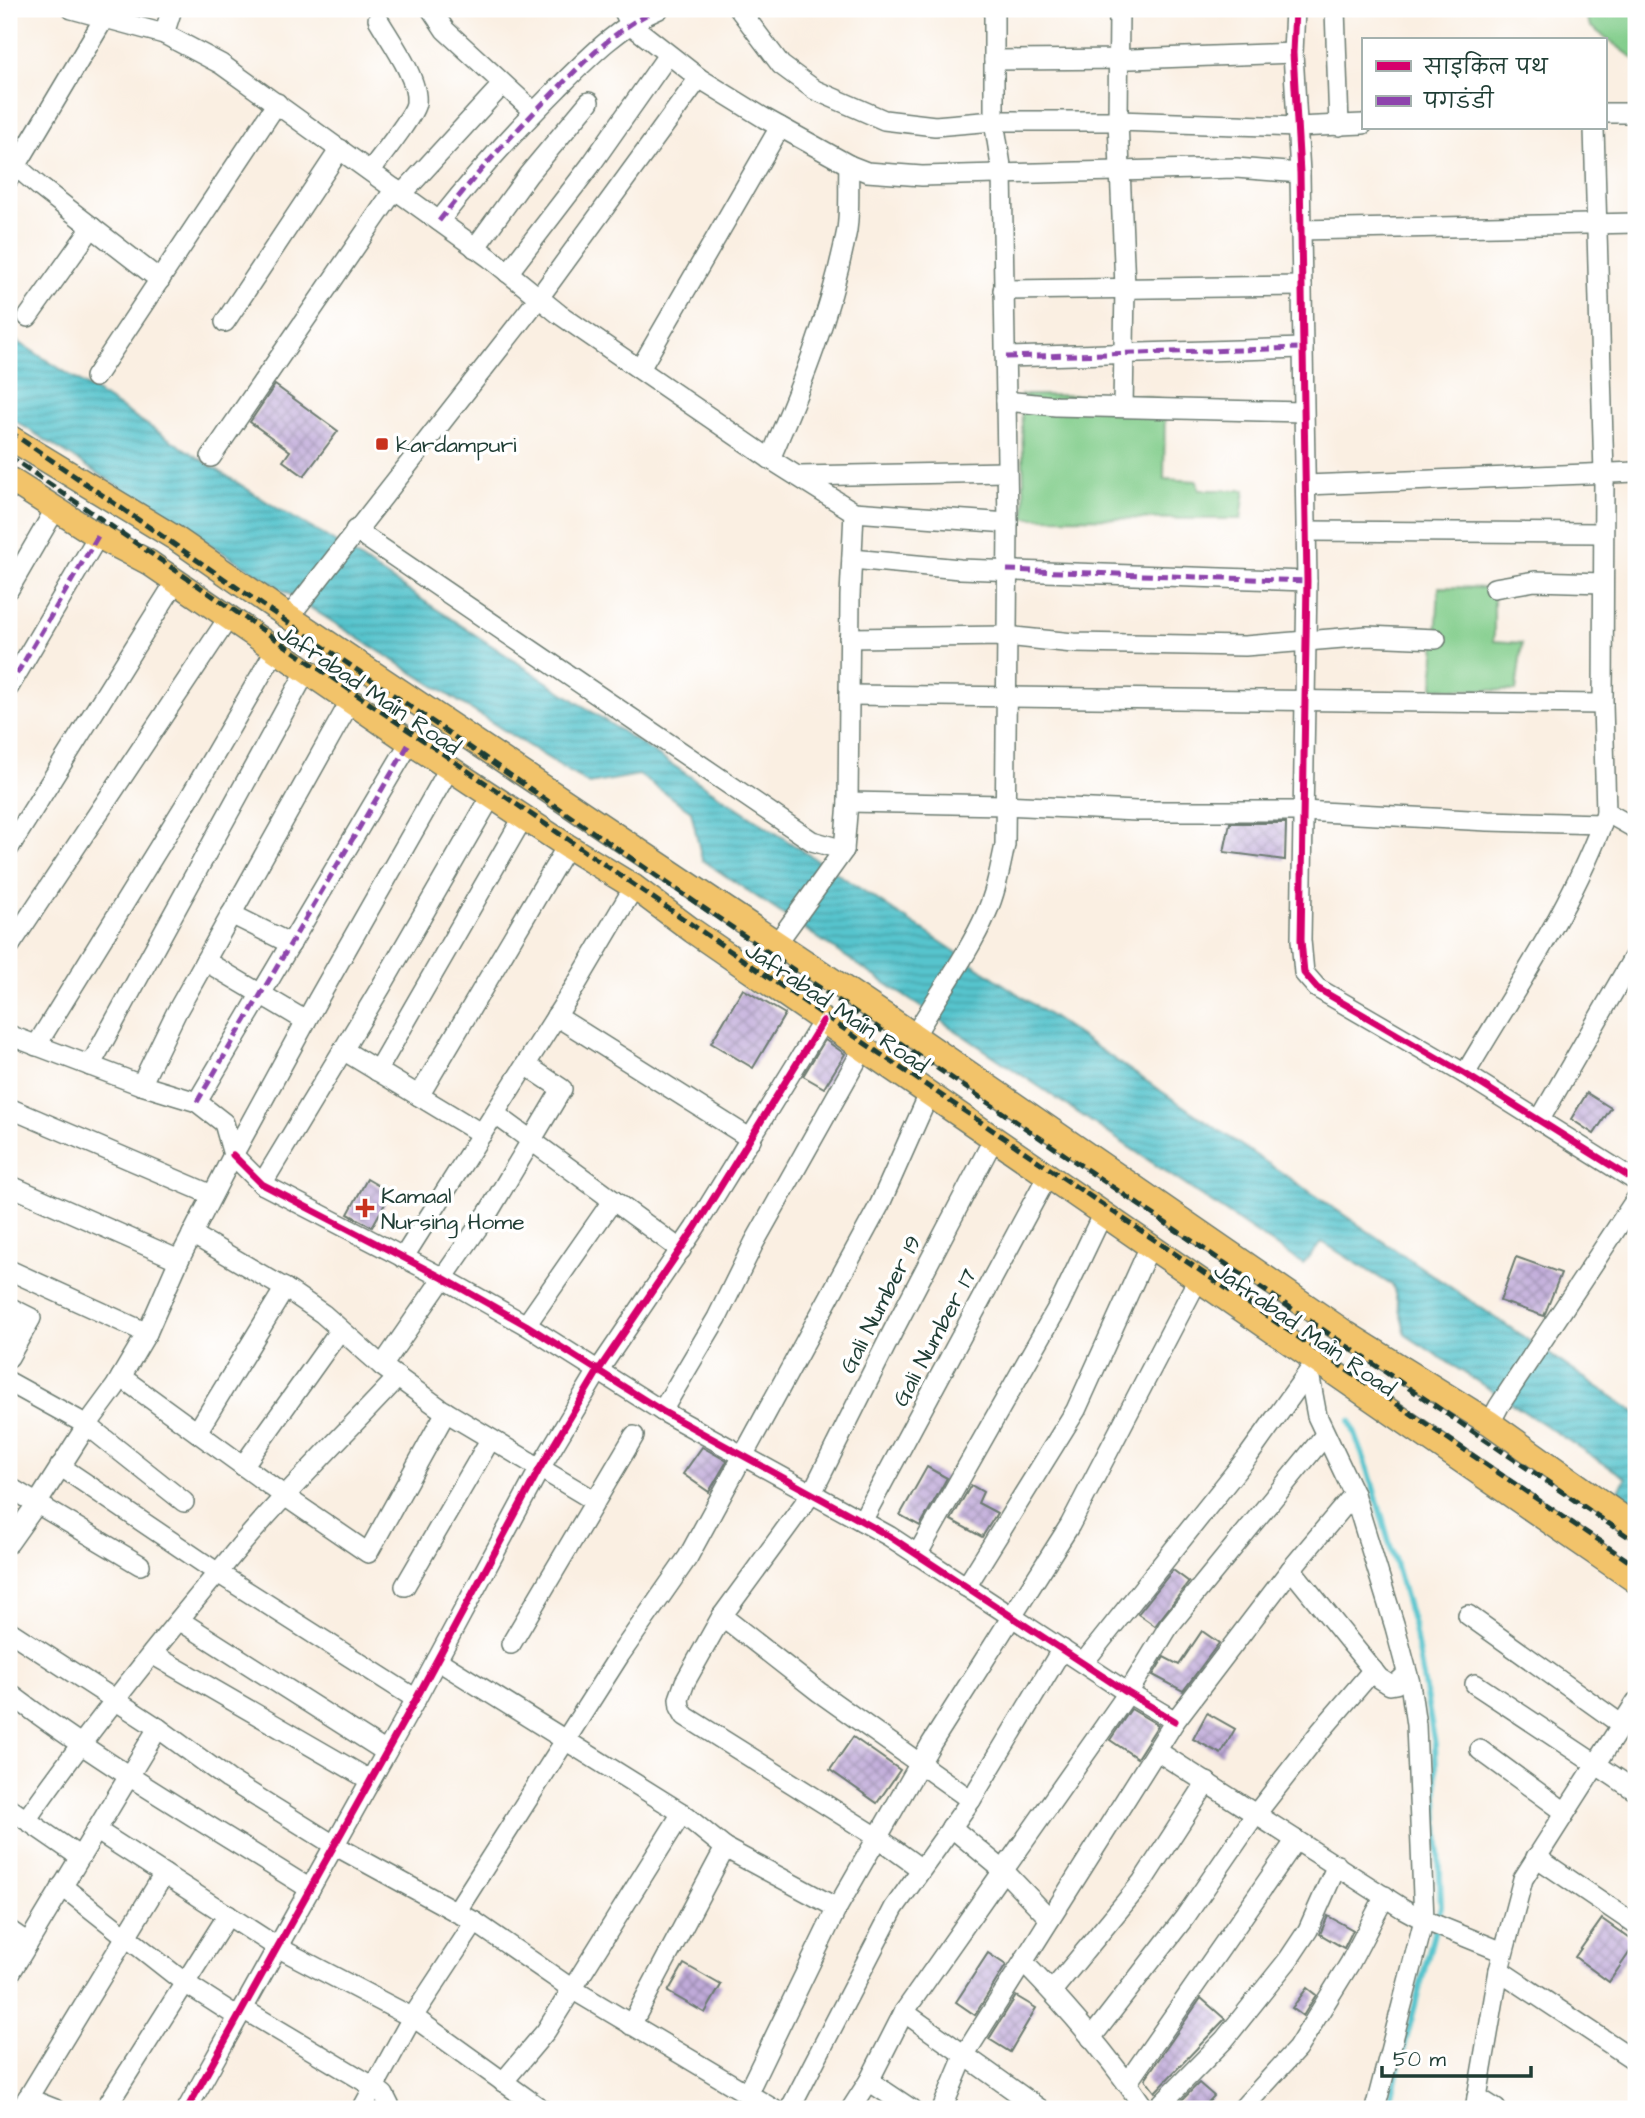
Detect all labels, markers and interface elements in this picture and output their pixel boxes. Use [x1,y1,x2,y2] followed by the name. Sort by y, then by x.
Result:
[1362,38,1606,130] legend
[1423,51,1549,82] text: साइकिल पथ
[1423,85,1495,116] text: पगडंडी
[396,429,517,461] place label: kardampuri
[374,436,390,452] marker: kardampuri
[270,616,467,763] street label: Jafrabad Main Road
[738,934,935,1081] street label: Jafrabad Main Road
[381,1180,525,1239] place label: Kamaal Nursing Home
[355,1198,375,1218] marker: Kamaal Nursing Home
[832,1230,929,1379] street label: Gali Number 19
[1207,1255,1402,1405] street label: Jafrabad Main Road
[885,1263,985,1412] street label: Gali Number 17
[1382,2034,1531,2078] scale bar
[1393,2045,1447,2074] text: 50 m

